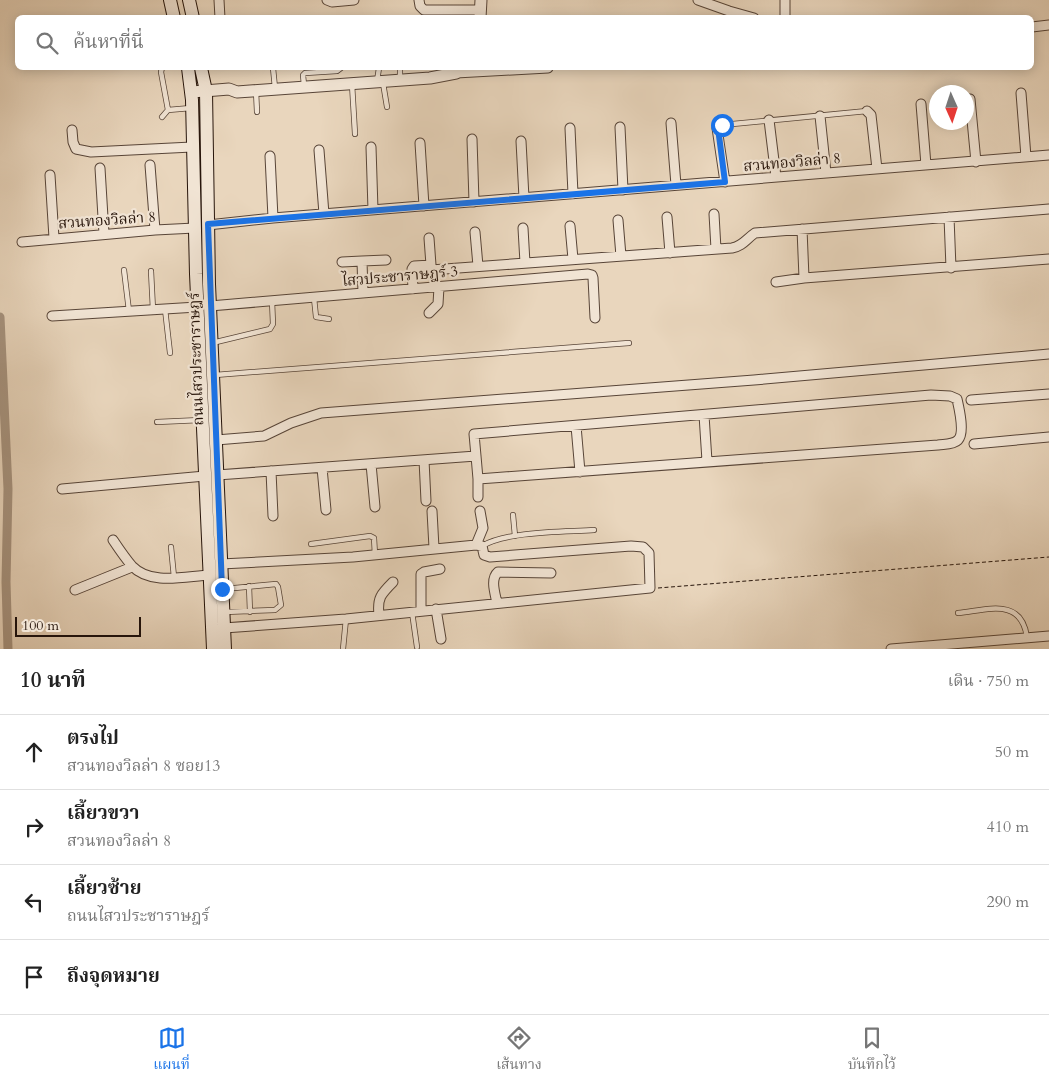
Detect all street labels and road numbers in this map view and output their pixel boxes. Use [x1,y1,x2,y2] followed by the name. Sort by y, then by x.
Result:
[742,148,842,176] street label: สวนทองวิลล่า 8
[58,207,156,233] street label: สวนทองวิลล่า 8
[340,260,459,291] street label: ไสวประชาราษฎร์ 3
[183,291,208,426] street label: ถนนไสวประชาราษฎร์

